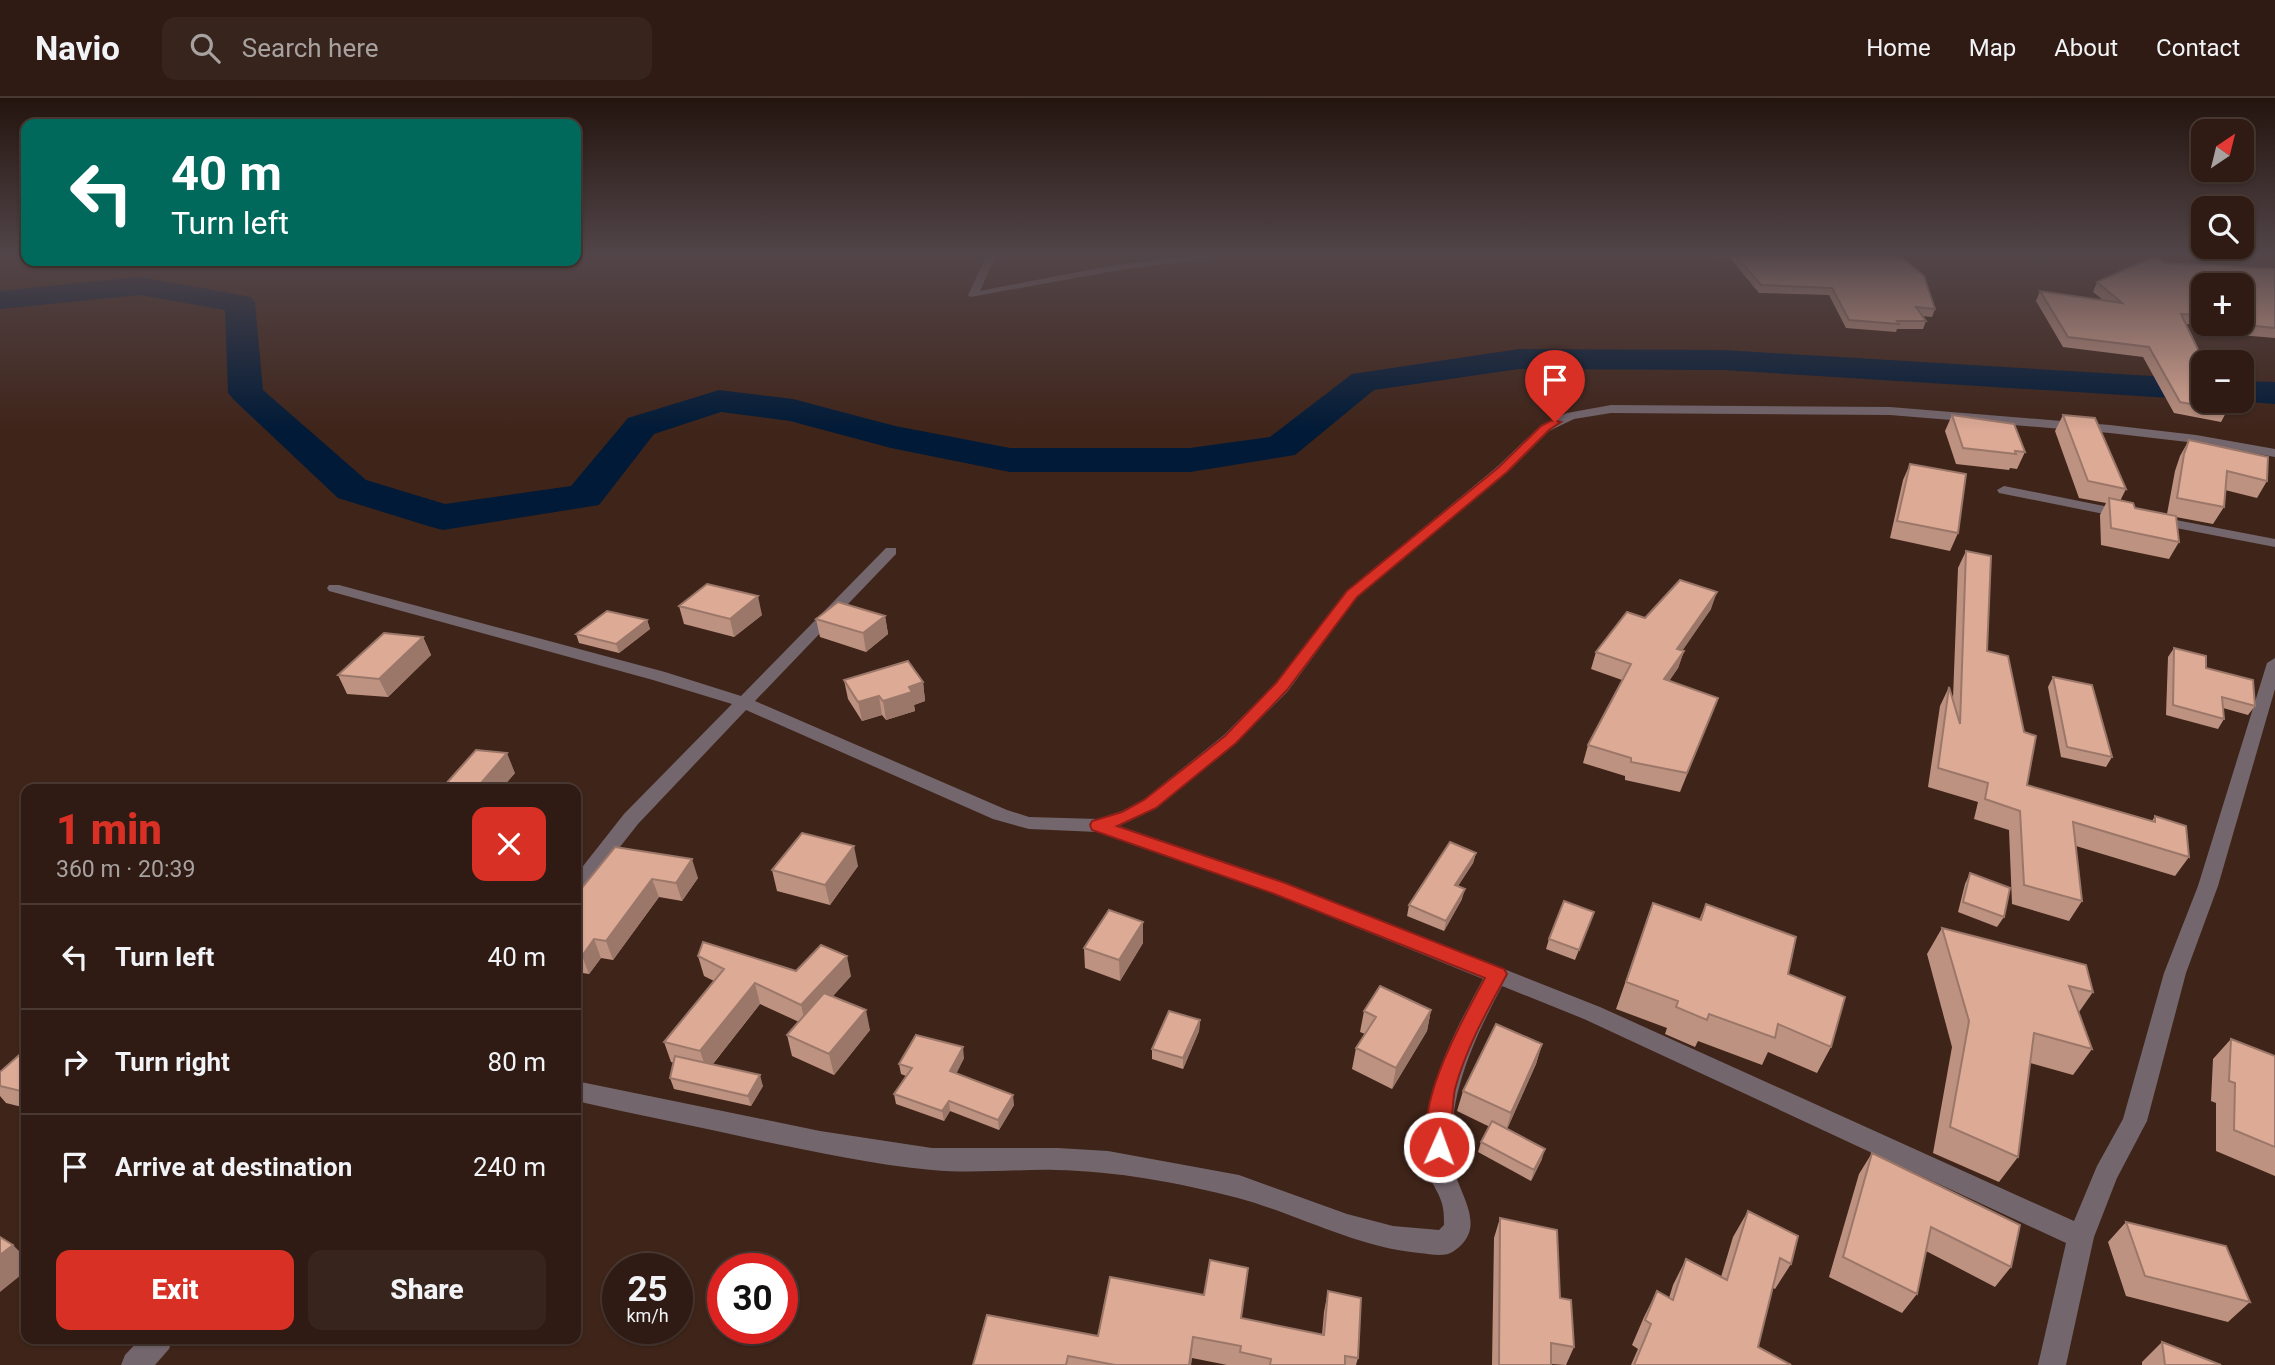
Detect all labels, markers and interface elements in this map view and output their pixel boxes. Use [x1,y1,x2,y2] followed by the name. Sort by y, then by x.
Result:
[162,17,652,80] search box
[35,29,120,68] text: Navio
[186,29,224,67] icon: search
[242,33,379,63] text: Search here
[1866,34,1931,62] text: Home
[1969,34,2016,62] text: Map
[2054,34,2118,62] text: About
[2156,34,2240,62] text: Contact
[2191,119,2254,182] north arrow
[2191,119,2254,413] map controls
[171,145,282,202] text: 40 m
[56,147,147,238] icon: left
[2191,196,2254,259] button: search
[171,204,289,242] text: Turn left
[2191,273,2254,336] button: +
[1525,350,1585,422] pin
[2191,350,2254,413] button: −
[1536,361,1574,399] icon: arrive
[56,805,162,854] text: 1 min
[472,807,546,881] button: close
[56,856,195,883] text: 360 m · 20:39
[56,938,94,976] icon: left
[115,942,214,972] text: Turn left
[488,942,546,972] text: 40 m
[56,1043,94,1081] icon: right
[115,1047,230,1077] text: Turn right
[488,1047,546,1077] text: 80 m
[1402,1110,1476,1184] position arrow
[56,1148,94,1186] icon: arrive
[115,1152,352,1182] text: Arrive at destination
[473,1152,546,1182] text: 240 m
[56,1250,294,1330] button: Exit
[308,1250,546,1330] button: Share
[707,1253,798,1344] speed limit sign: 30
[627,1269,668,1310] text: 25
[626,1305,669,1326] text: km/h

